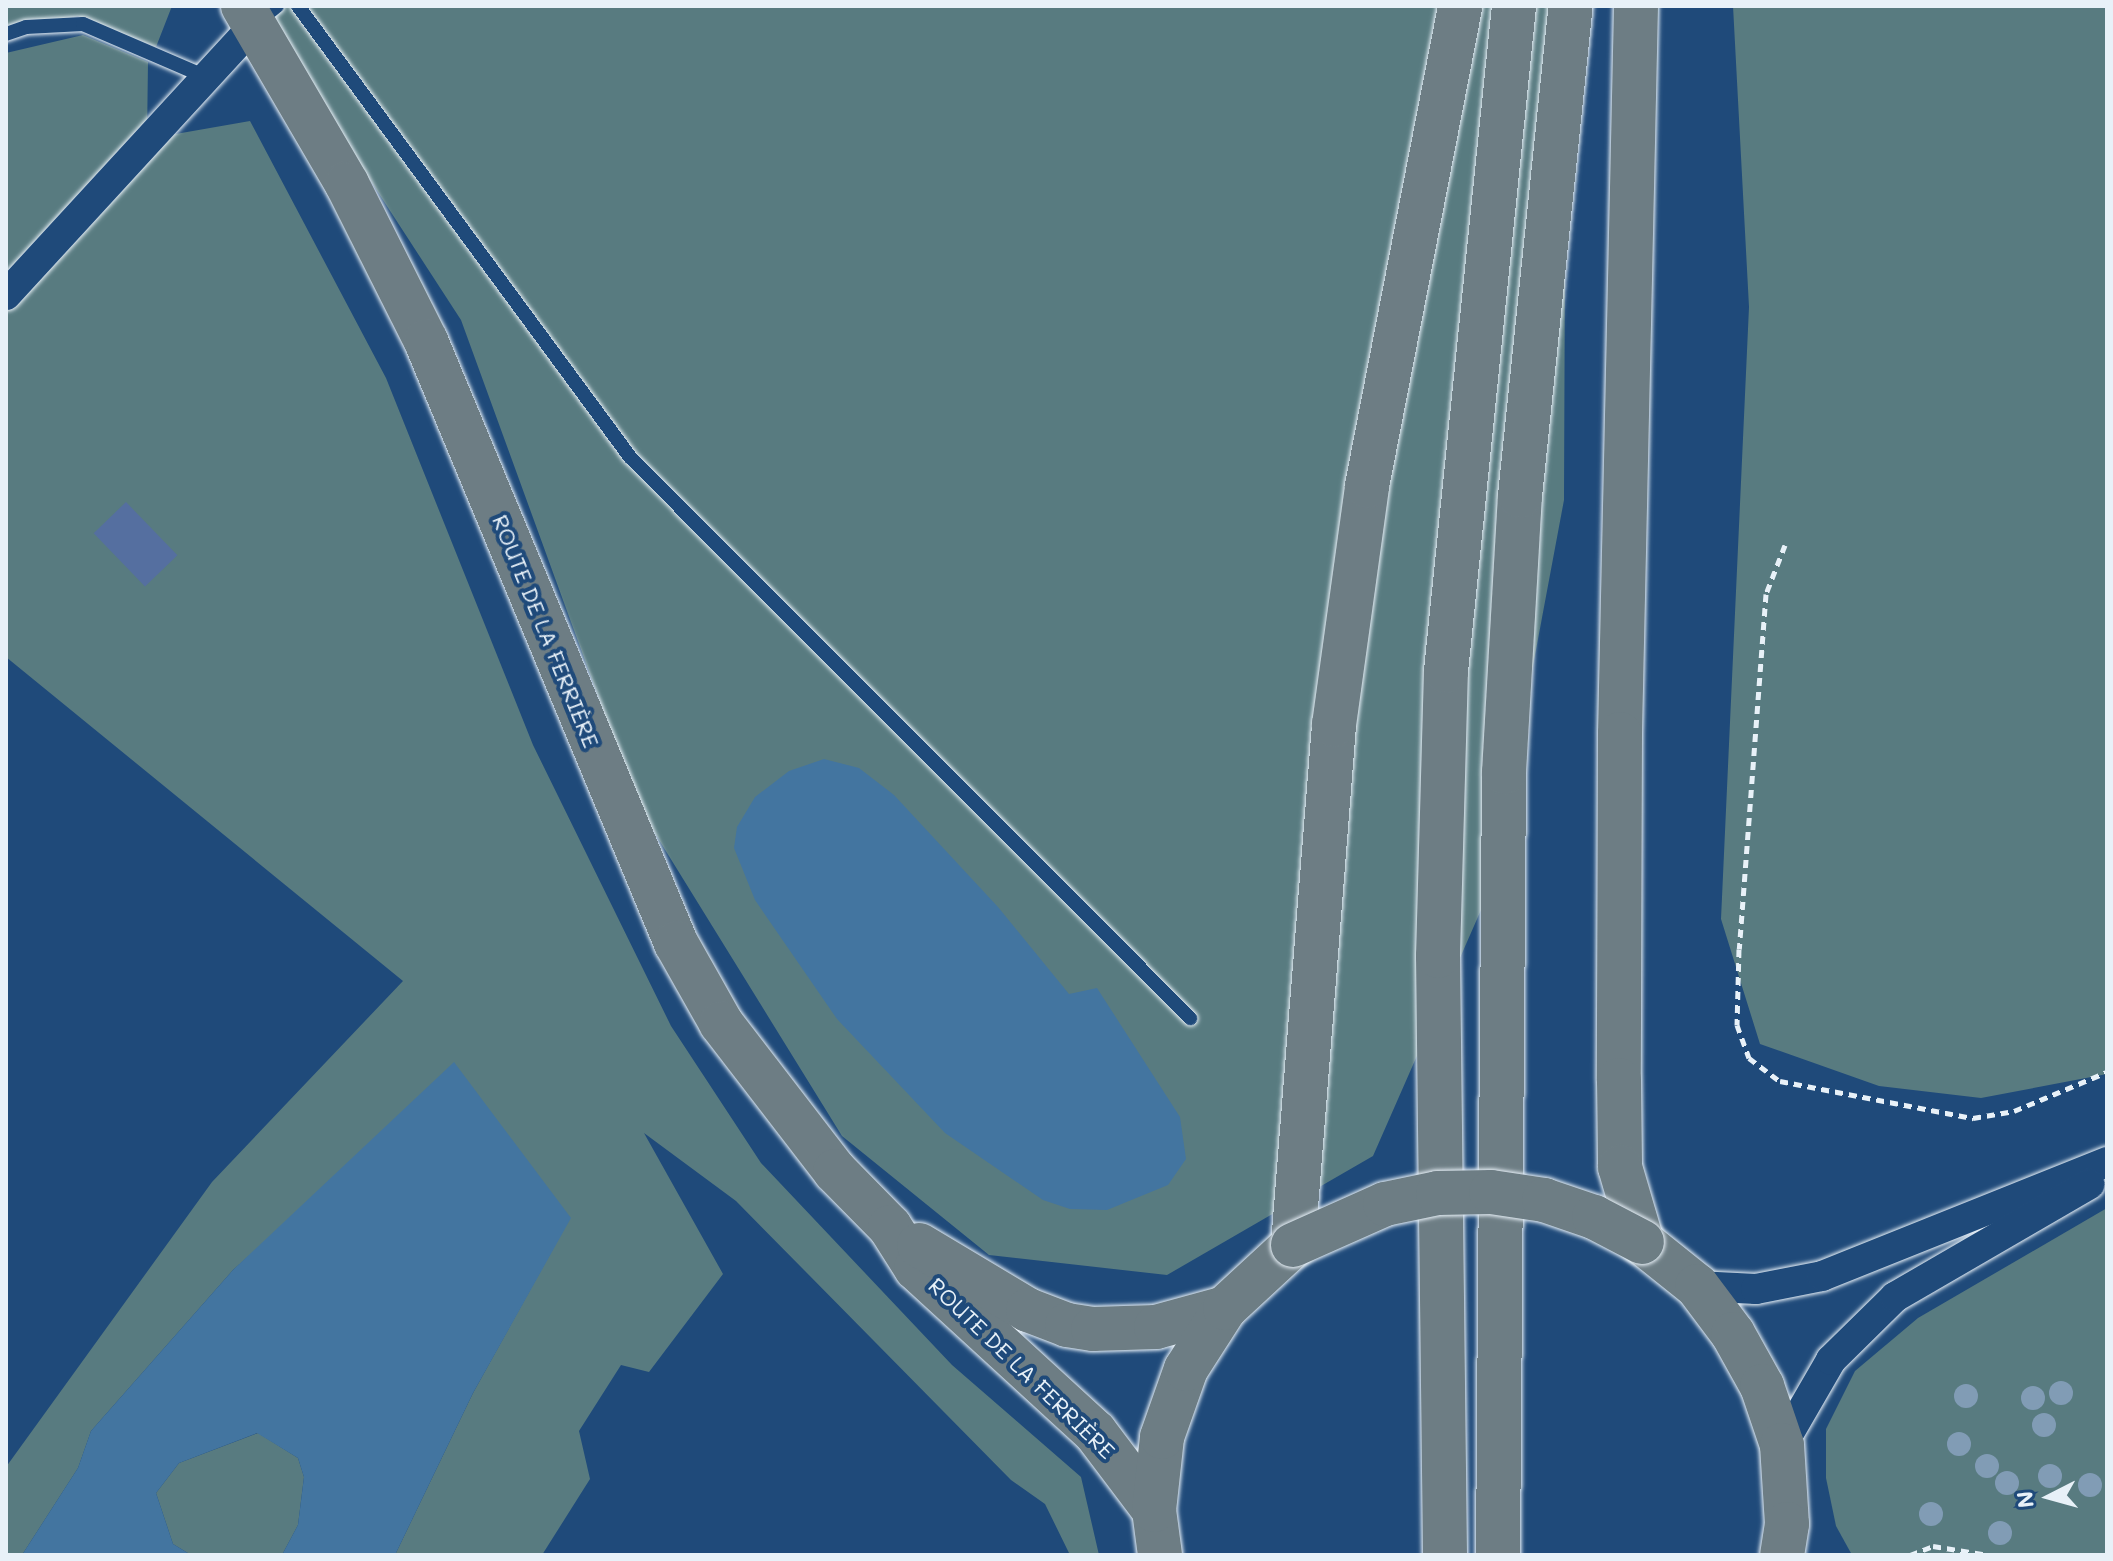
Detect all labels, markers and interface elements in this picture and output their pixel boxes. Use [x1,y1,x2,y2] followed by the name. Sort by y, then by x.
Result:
[487,511,605,751] street label: ROUTE DE LA FERRIÈRE
[923,1272,1121,1464] street label: ROUTE DE LA FERRIÈRE
[2009,1457,2089,1537] north arrow
[2009,1490,2040,1509] text: N

